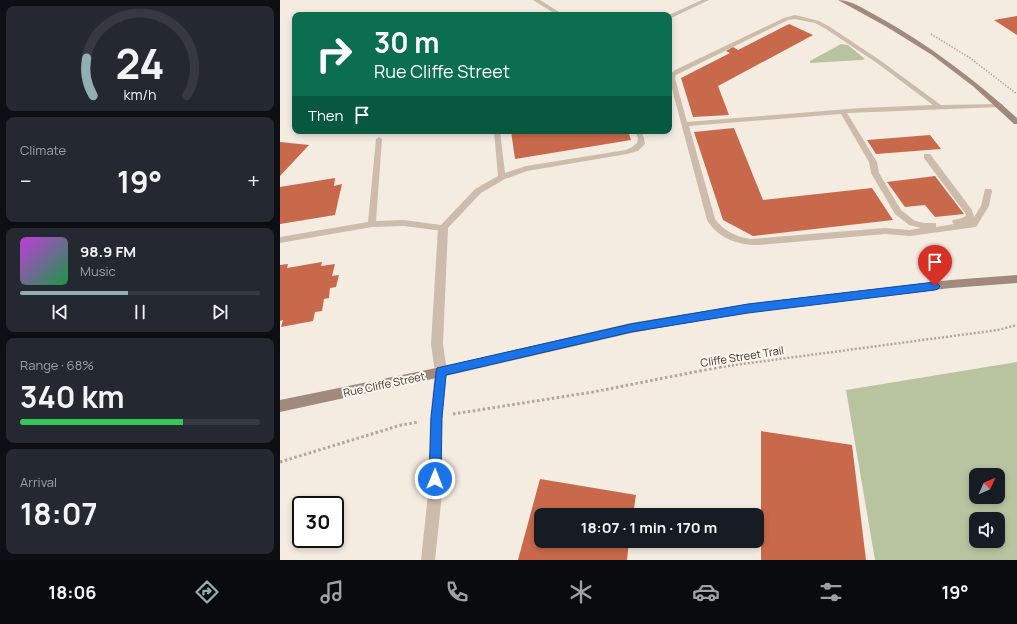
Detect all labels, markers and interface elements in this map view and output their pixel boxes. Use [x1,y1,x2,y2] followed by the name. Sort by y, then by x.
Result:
[374,23,439,61] text: 30 m
[308,28,360,80] icon: right
[115,35,165,91] text: 24
[374,59,510,83] text: Rue Cliffe Street
[123,85,157,104] text: km/h
[351,104,373,126] icon: arrive
[308,105,343,126] text: Then
[20,141,66,159] text: Climate
[117,161,162,202] text: 19°
[20,166,32,196] text: −
[247,166,260,196] text: +
[80,241,136,262] text: 98.9 FM
[918,245,952,286] pin
[924,251,946,273] icon: arrive
[80,262,116,280] text: Music
[49,301,71,323] icon: previous
[129,301,151,323] icon: pause
[209,301,231,323] icon: next
[699,342,785,370] street label: Cliffe Street Trail
[20,356,94,374] text: Range · 68%
[342,368,426,400] street label: Rue Cliffe Street
[20,376,125,417] text: 340 km
[414,458,456,500] position arrow
[969,468,1005,504] north arrow
[969,468,1005,548] map controls
[20,473,57,491] text: Arrival
[20,493,98,534] text: 18:07
[292,496,344,548] speed limit sign: 30
[969,512,1005,548] button: sound
[581,517,717,538] text: 18:07 · 1 min · 170 m
[193,578,221,606] icon: directions
[318,578,346,606] icon: music
[443,578,471,606] icon: phone
[567,578,595,606] icon: climate
[692,578,720,606] icon: car
[817,578,845,606] icon: filters
[48,580,96,604] text: 18:06
[941,580,969,604] text: 19°

